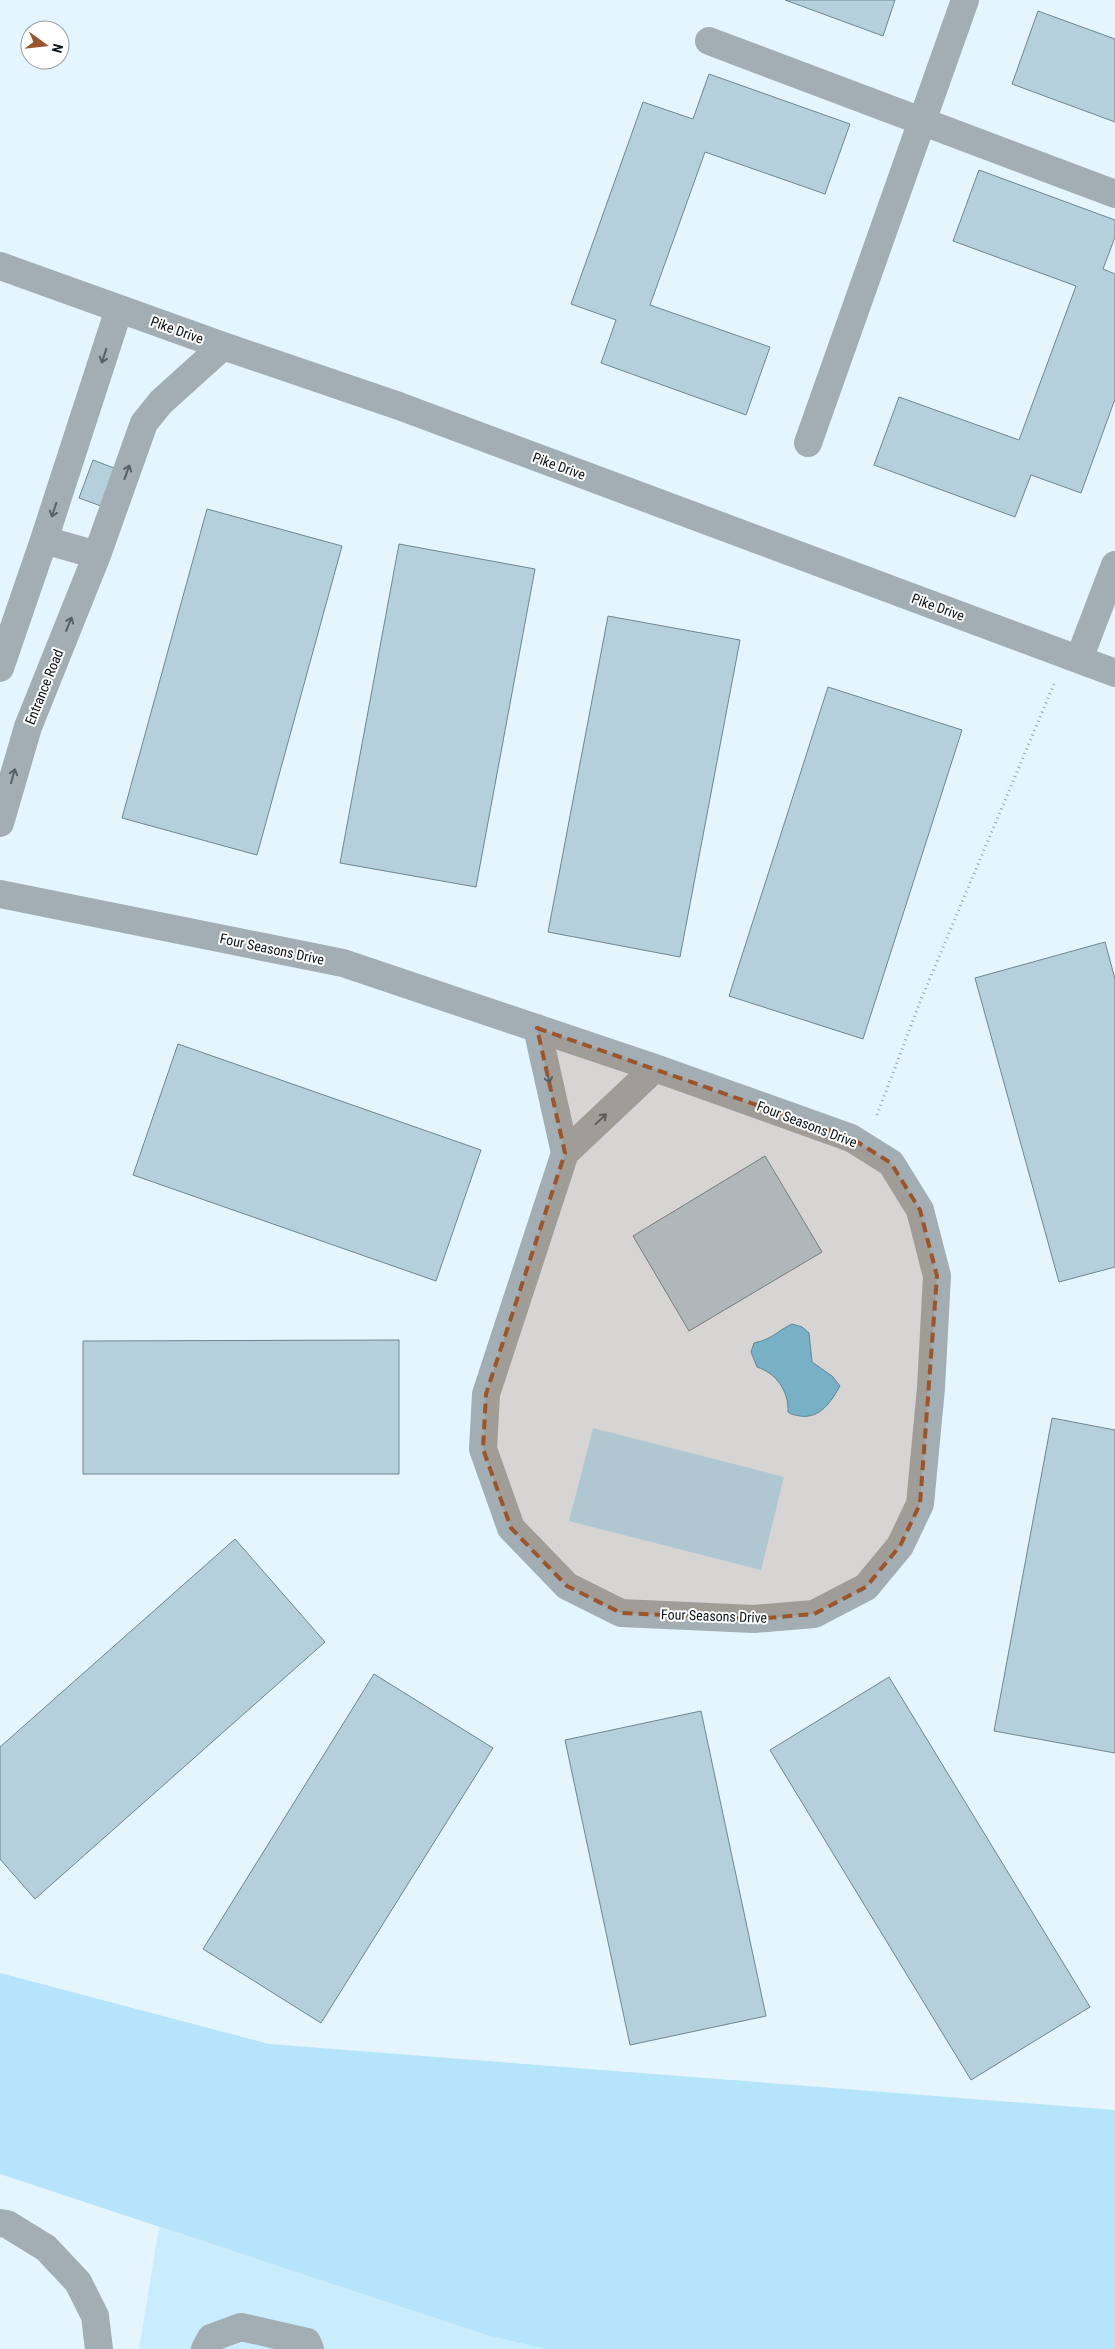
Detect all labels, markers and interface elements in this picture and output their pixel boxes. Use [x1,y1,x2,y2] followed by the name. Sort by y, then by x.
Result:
[20,20,70,70] north arrow
[49,42,66,55] text: N
[148,313,206,347] street label: Pike Drive
[99,348,108,363] one-way arrow
[530,449,588,483] street label: Pike Drive
[123,465,132,480] one-way arrow
[48,502,58,518] one-way arrow
[909,590,967,624] street label: Pike Drive
[65,617,74,632] one-way arrow
[22,647,66,727] street label: Entrance Road
[9,769,19,785] one-way arrow
[218,930,326,968] street label: Four Seasons Drive
[544,1067,553,1083] one-way arrow
[755,1098,860,1151] street label: Four Seasons Drive
[594,1113,607,1125] one-way arrow
[661,1606,768,1626] street label: Four Seasons Drive

